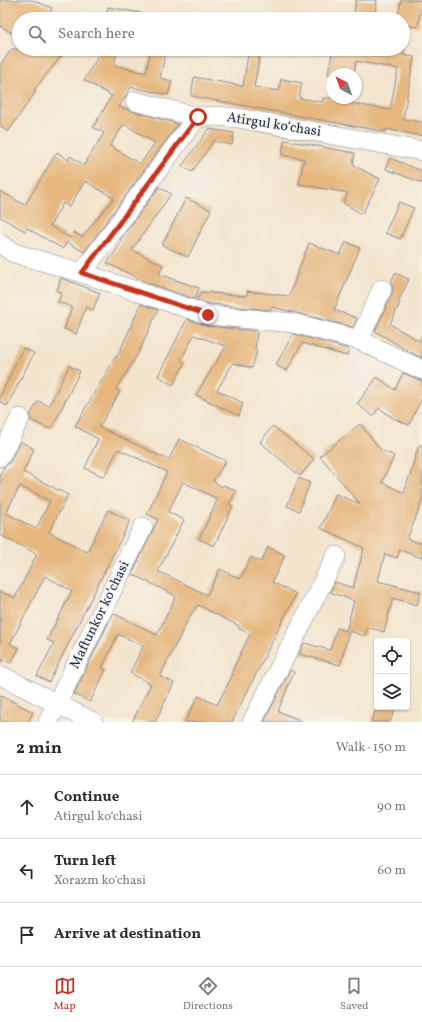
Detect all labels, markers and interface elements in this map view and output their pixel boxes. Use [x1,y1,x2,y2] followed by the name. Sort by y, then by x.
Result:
[12,12,410,56] search box
[26,23,48,45] icon: search
[58,24,135,45] text: Search here
[326,68,362,104] north arrow
[189,108,207,126] route start
[226,108,322,142] street label: Atirgul koʻchasi
[199,306,217,324] route end
[66,558,134,672] street label: Maftunkor koʻchasi
[374,638,410,710] map controls
[374,638,410,674] button: locate
[374,674,410,710] button: layers
[16,737,62,760] text: 2 min
[336,739,406,757] text: Walk · 150 m
[54,787,119,808] text: Continue
[16,796,38,818] icon: ahead
[377,798,406,816] text: 90 m
[54,808,142,826] text: Atirgul koʻchasi
[54,851,116,872] text: Turn left
[16,860,38,882] icon: left
[378,862,406,880] text: 60 m
[54,872,146,890] text: Xorazm ko'chasi
[16,924,38,946] icon: arrive
[54,924,201,945] text: Arrive at destination
[54,975,76,1014] tab: Map
[183,975,233,1014] tab: Directions
[340,975,368,1014] tab: Saved

